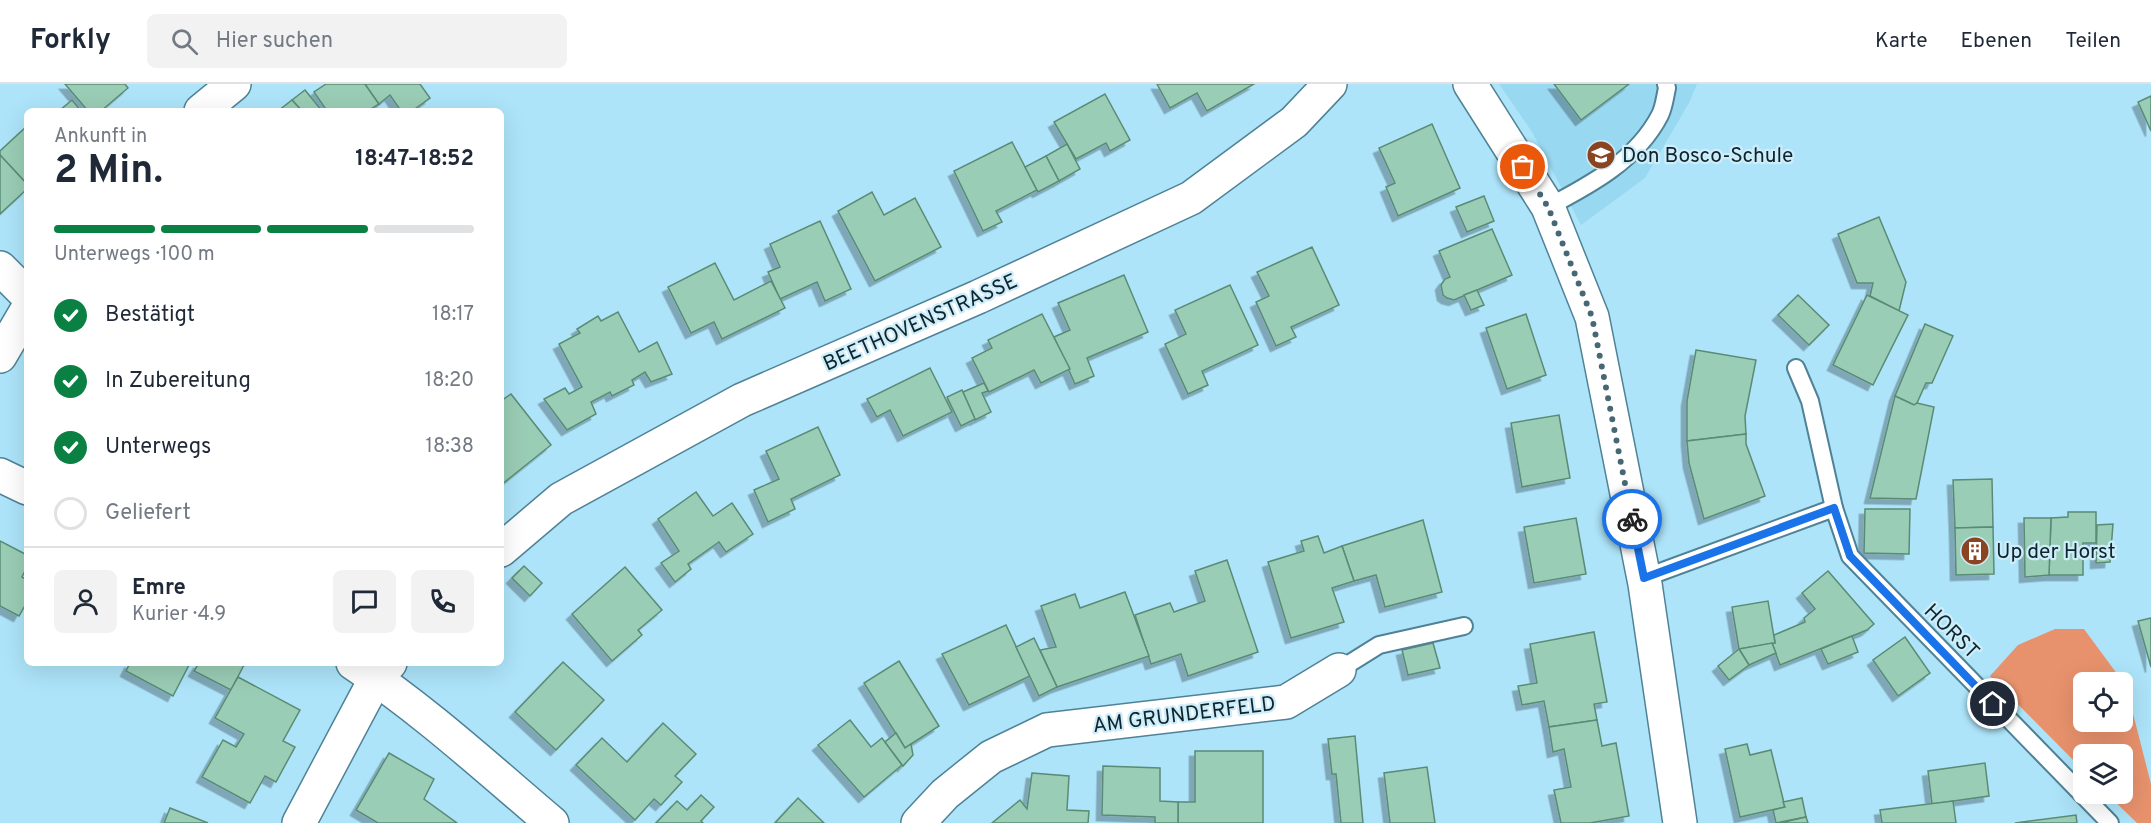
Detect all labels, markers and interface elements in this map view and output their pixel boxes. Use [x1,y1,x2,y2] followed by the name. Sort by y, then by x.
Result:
[147,14,567,68] search box
[30,23,111,59] text: Forkly
[168,25,201,58] icon: search
[216,28,333,55] text: Hier suchen
[1875,28,1927,55] text: Karte
[1960,28,2032,55] text: Ebenen
[2065,28,2121,55] text: Teilen
[54,124,147,150] text: Ankunft in
[1585,139,1617,171] school or university icon: Don Bosco-Schule
[1497,141,1548,192] pin
[1622,143,1793,170] place label: Don Bosco-Schule
[355,146,474,173] text: 18:47–18:52
[54,148,163,197] text: 2 Min.
[1506,150,1539,183] icon: bag
[54,242,215,268] text: Unterwegs · 100 m
[819,268,1022,378] street label: BEETHOVENSTRASSE
[54,299,87,332] icon: check
[105,302,195,329] text: Bestätigt
[432,302,474,328] text: 18:17
[54,365,87,398] icon: check
[105,368,251,395] text: In Zubereitung
[425,368,474,394] text: 18:20
[54,431,87,464] icon: check
[105,434,211,461] text: Unterwegs
[426,434,474,460] text: 18:38
[1602,489,1662,549] courier
[105,500,191,527] text: Geliefert
[1616,503,1649,536] icon: bike
[1959,535,1991,567] building icon: Up der Horst
[1996,539,2116,566] place label: Up der Horst
[54,570,117,633] button: person
[333,570,396,633] button: chat
[411,570,474,633] button: phone
[132,575,186,602] text: Emre
[1917,599,1984,666] street label: HORST
[132,602,226,628] text: Kurier · 4.9
[2073,672,2133,804] map controls
[2073,672,2133,732] button: locate
[1967,678,2018,729] pin
[1976,687,2009,720] icon: home
[1091,691,1277,740] street label: AM GRUNDERFELD
[2073,744,2133,804] button: layers

